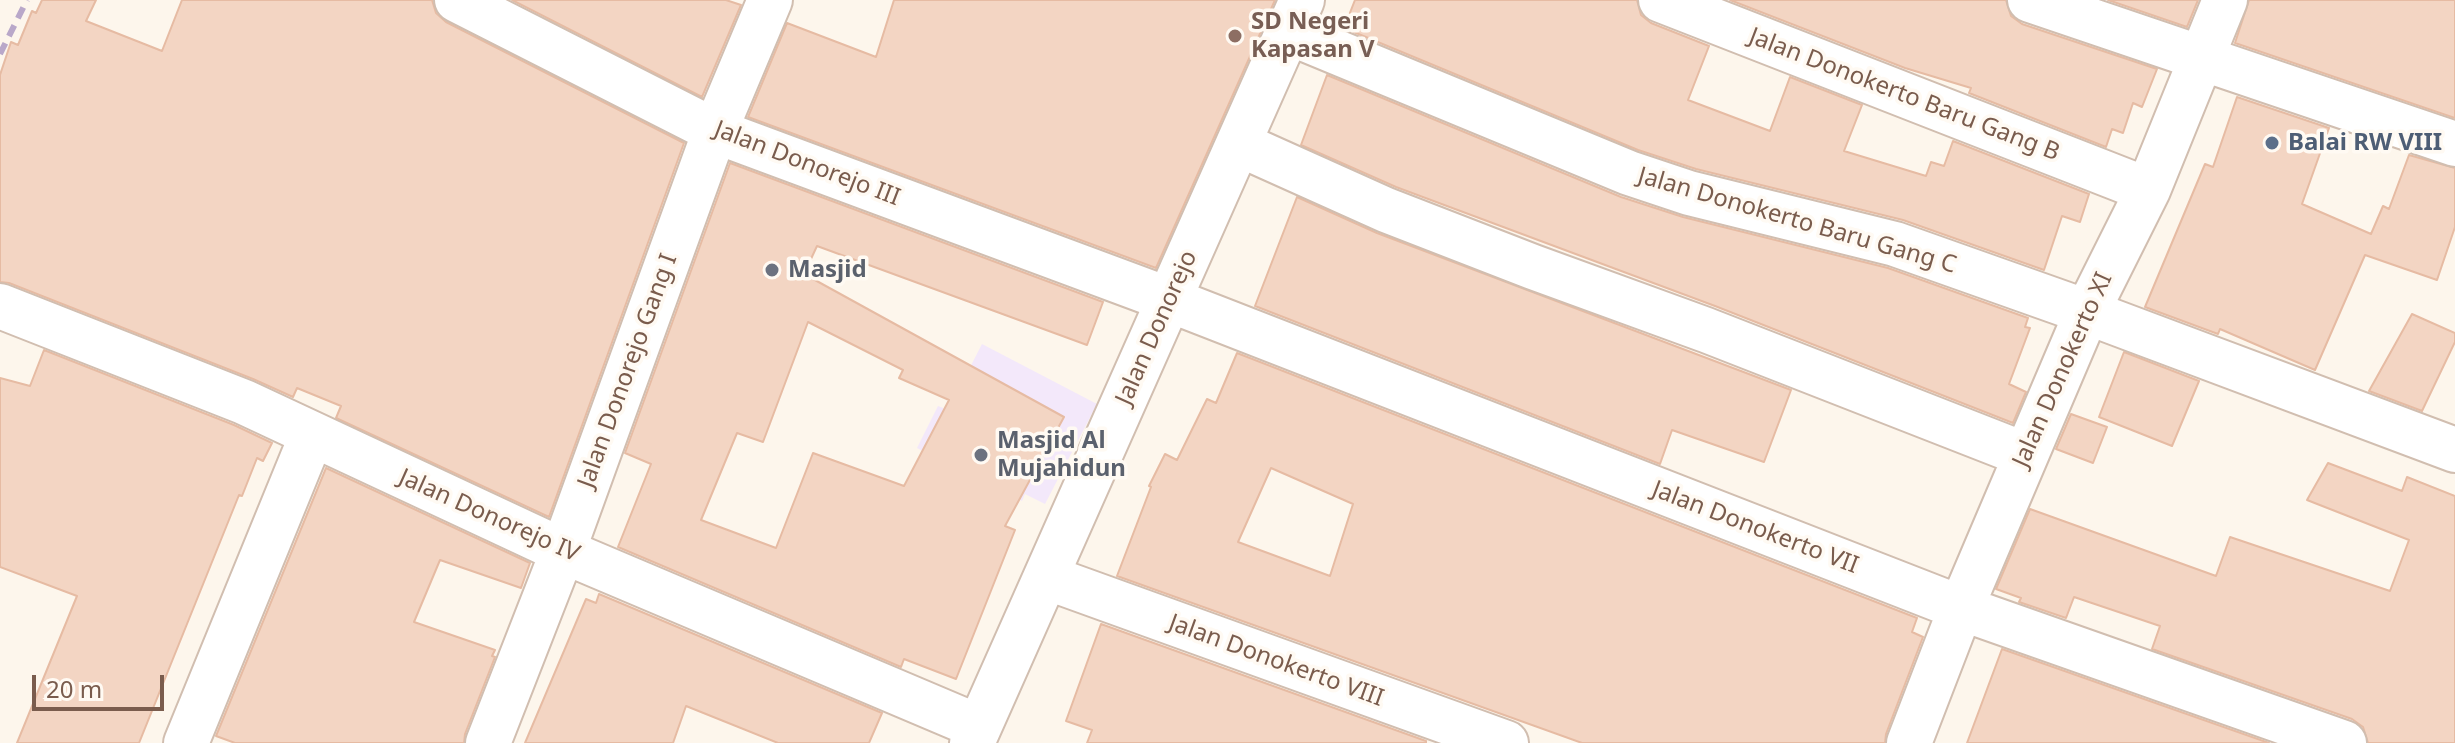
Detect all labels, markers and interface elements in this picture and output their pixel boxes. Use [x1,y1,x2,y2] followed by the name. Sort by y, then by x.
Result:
[1251,8,1375,64] place label: SD Negeri Kapasan V
[1745,22,2063,168] street label: Jalan Donokerto Baru Gang B
[1226,27,1244,45] marker: SD Negeri Kapasan V
[710,115,904,213] street label: Jalan Donorejo III
[2288,129,2442,157] place label: Balai RW VIII
[2263,134,2281,152] marker: Balai RW VIII
[1635,162,1959,280] street label: Jalan Donokerto Baru Gang C
[1110,246,1204,410] street label: Jalan Donorejo
[572,250,684,492] street label: Jalan Donorejo Gang I
[788,256,867,284] place label: Masjid
[763,261,781,279] marker: Masjid
[2007,268,2119,472] street label: Jalan Donokerto XI
[997,427,1126,483] place label: Masjid Al Mujahidun
[972,446,990,464] marker: Masjid Al Mujahidun
[394,463,584,569] street label: Jalan Donorejo IV
[1648,475,1862,581] street label: Jalan Donokerto VII
[1165,609,1387,713] street label: Jalan Donokerto VIII
[36,659,168,709] scale bar
[46,672,102,705] text: 20 m

